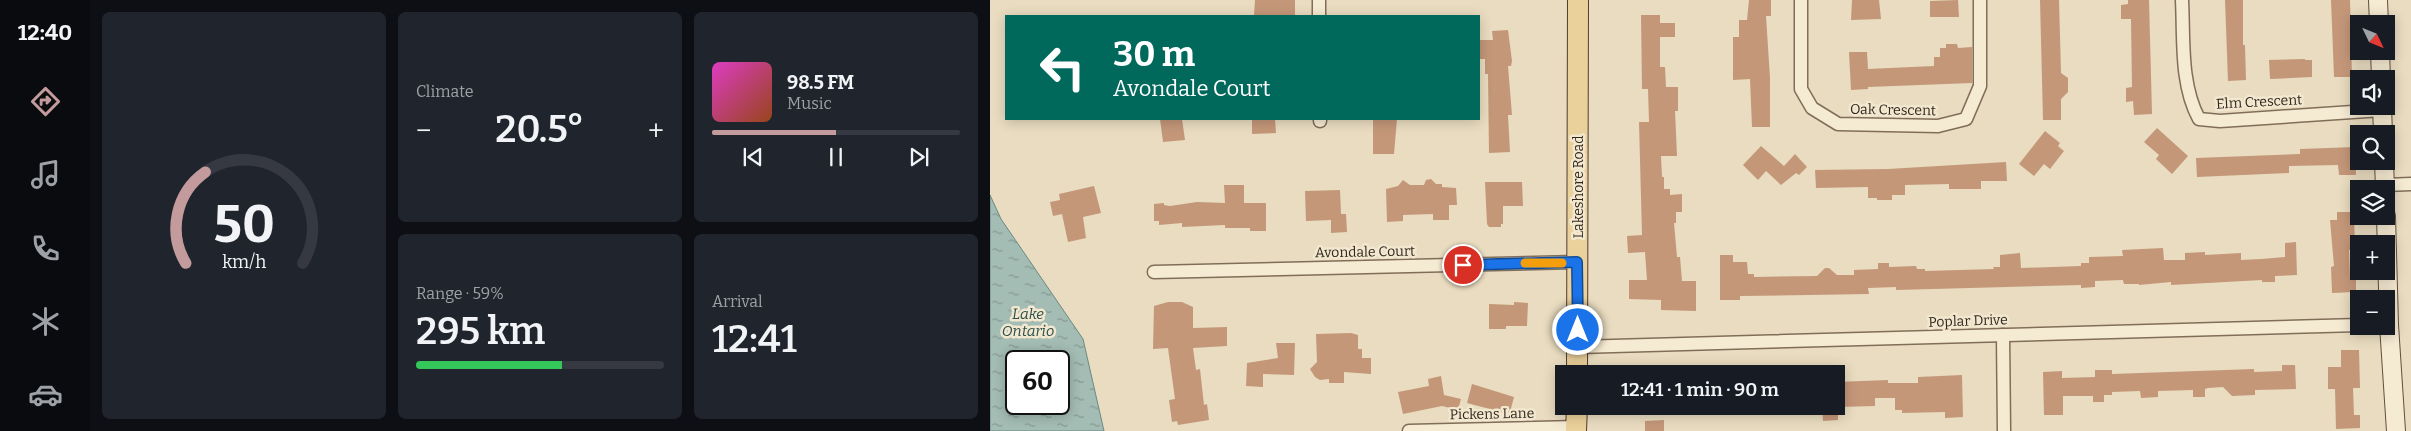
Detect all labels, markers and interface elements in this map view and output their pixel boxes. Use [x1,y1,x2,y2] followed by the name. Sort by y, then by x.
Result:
[2350,15,2395,60] north arrow
[2350,15,2395,335] map controls
[18,19,72,46] text: 12:40
[1113,33,1195,75] text: 30 m
[1030,35,1095,100] icon: left
[2350,70,2395,115] button: sound
[787,71,854,94] text: 98.5 FM
[1113,75,1270,102] text: Avondale Court
[416,82,474,101] text: Climate
[28,84,63,119] icon: directions
[2215,91,2303,113] street label: Elm Crescent
[787,94,832,113] text: Music
[1850,101,1936,119] street label: Oak Crescent
[495,106,584,152] text: 20.5°
[416,114,431,147] text: −
[648,114,664,147] text: +
[2350,125,2395,170] button: search
[1570,135,1587,239] street label: Lakeshore Road
[739,143,767,171] icon: previous
[822,143,850,171] icon: pause
[905,143,933,171] icon: next
[28,157,63,192] icon: music
[2350,180,2395,225] button: layers
[213,193,275,256] text: 50
[28,231,63,266] icon: phone
[2350,235,2395,280] button: +
[1315,243,1415,261] street label: Avondale Court
[1442,244,1484,286] pin
[222,251,266,273] text: km/h
[1449,251,1477,279] icon: arrive
[416,284,504,303] text: Range · 59%
[2350,290,2395,335] button: −
[712,292,763,311] text: Arrival
[1551,303,1603,355] position arrow
[28,304,63,339] icon: climate
[1002,305,1054,340] water label: Lake Ontario
[416,308,545,354] text: 295 km
[1928,311,2008,331] street label: Poplar Drive
[712,316,797,362] text: 12:41
[1005,350,1070,415] speed limit sign: 60
[28,377,63,412] icon: car
[1621,378,1779,401] text: 12:41 · 1 min · 90 m
[1450,405,1534,423] street label: Pickens Lane

